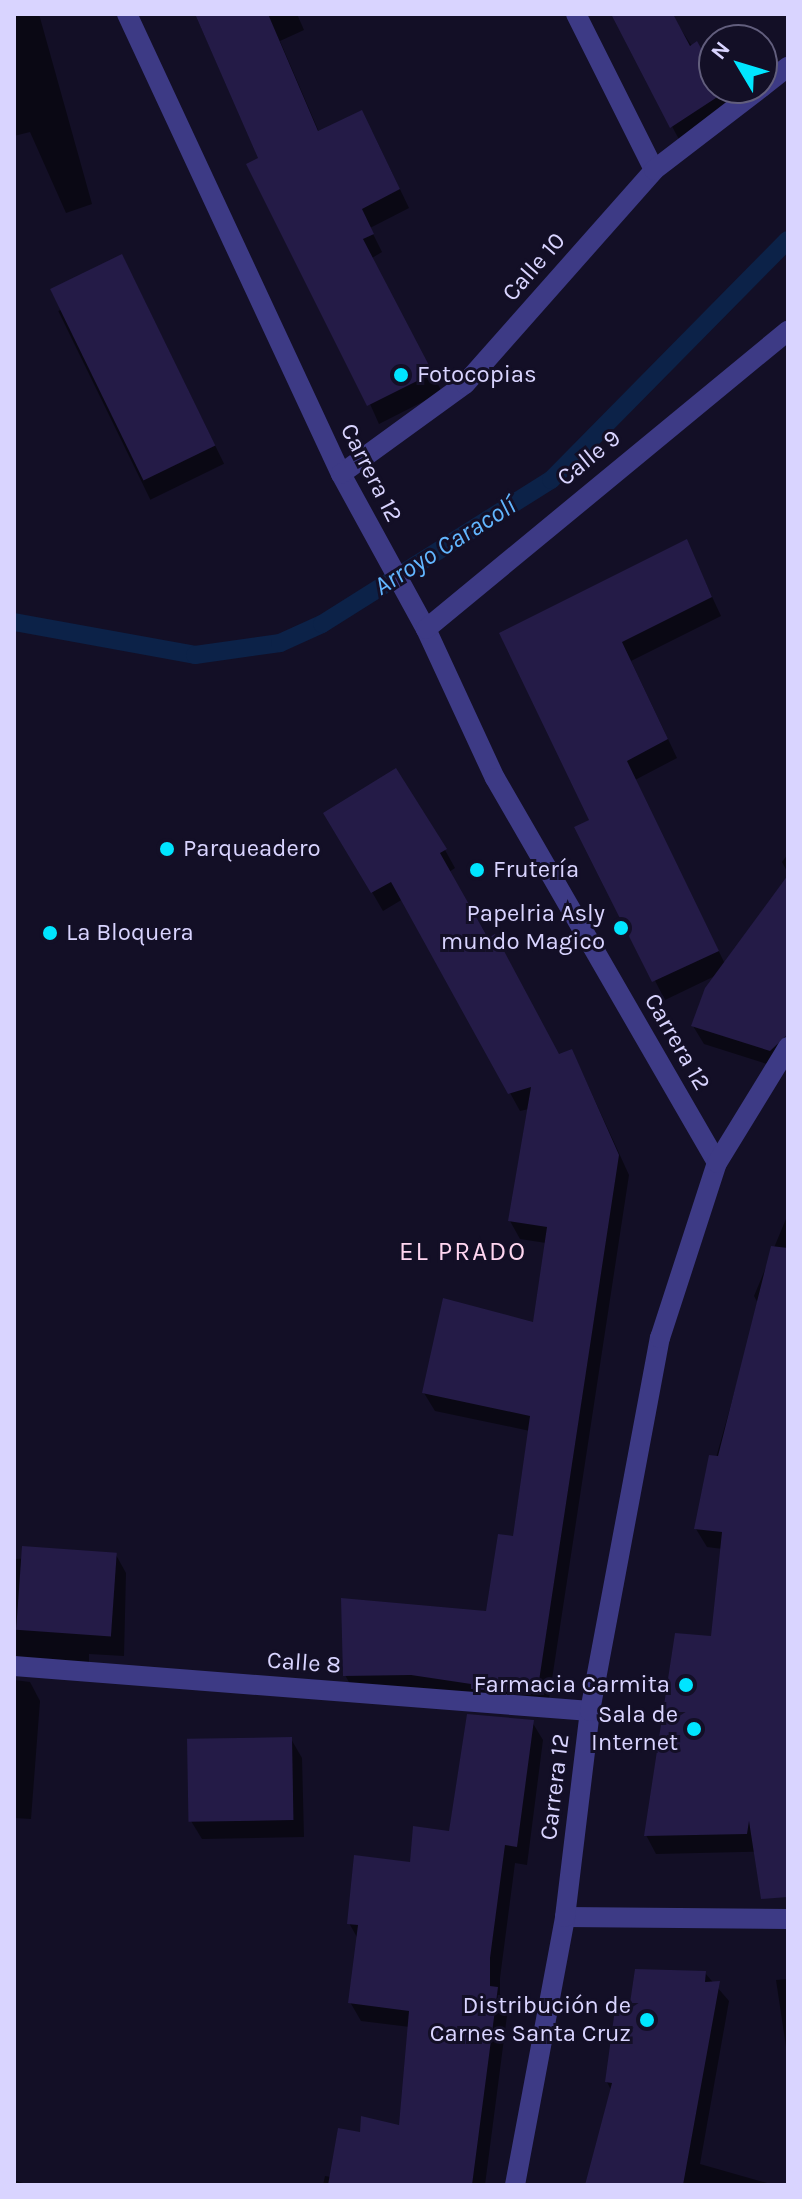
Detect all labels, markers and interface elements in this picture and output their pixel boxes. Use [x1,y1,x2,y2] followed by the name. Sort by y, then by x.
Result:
[698,24,778,104] north arrow
[706,36,736,65] text: N
[496,227,572,307] street label: Calle 10
[417,361,537,389] place label: Fotocopias
[392,366,410,384] marker: Fotocopias
[334,419,408,527] street label: Carrera 12
[551,424,627,492] street label: Calle 9
[368,490,522,602] water label: Arroyo Caracolí
[183,835,321,863] place label: Parqueadero
[158,840,176,858] marker: Parqueadero
[493,856,579,884] place label: Frutería
[468,861,486,879] marker: Frutería
[441,900,605,956] place label: Papelria Asly mundo Magico
[66,919,194,947] place label: La Bloquera
[612,919,630,937] marker: Papelria Asly mundo Magico
[41,924,59,942] marker: La Bloquera
[638,988,716,1096] street label: Carrera 12
[399,1236,527,1268] district label: EL PRADO
[266,1646,342,1680] street label: Calle 8
[474,1671,670,1699] place label: Farmacia Carmita
[677,1676,695,1694] marker: Farmacia Carmita
[591,1701,678,1757] place label: Sala de Internet
[685,1720,703,1738] marker: Sala de Internet
[534,1732,576,1842] street label: Carrera 12
[430,1992,631,2048] place label: Distribución de Carnes Santa Cruz
[638,2011,656,2029] marker: Distribución de Carnes Santa Cruz

